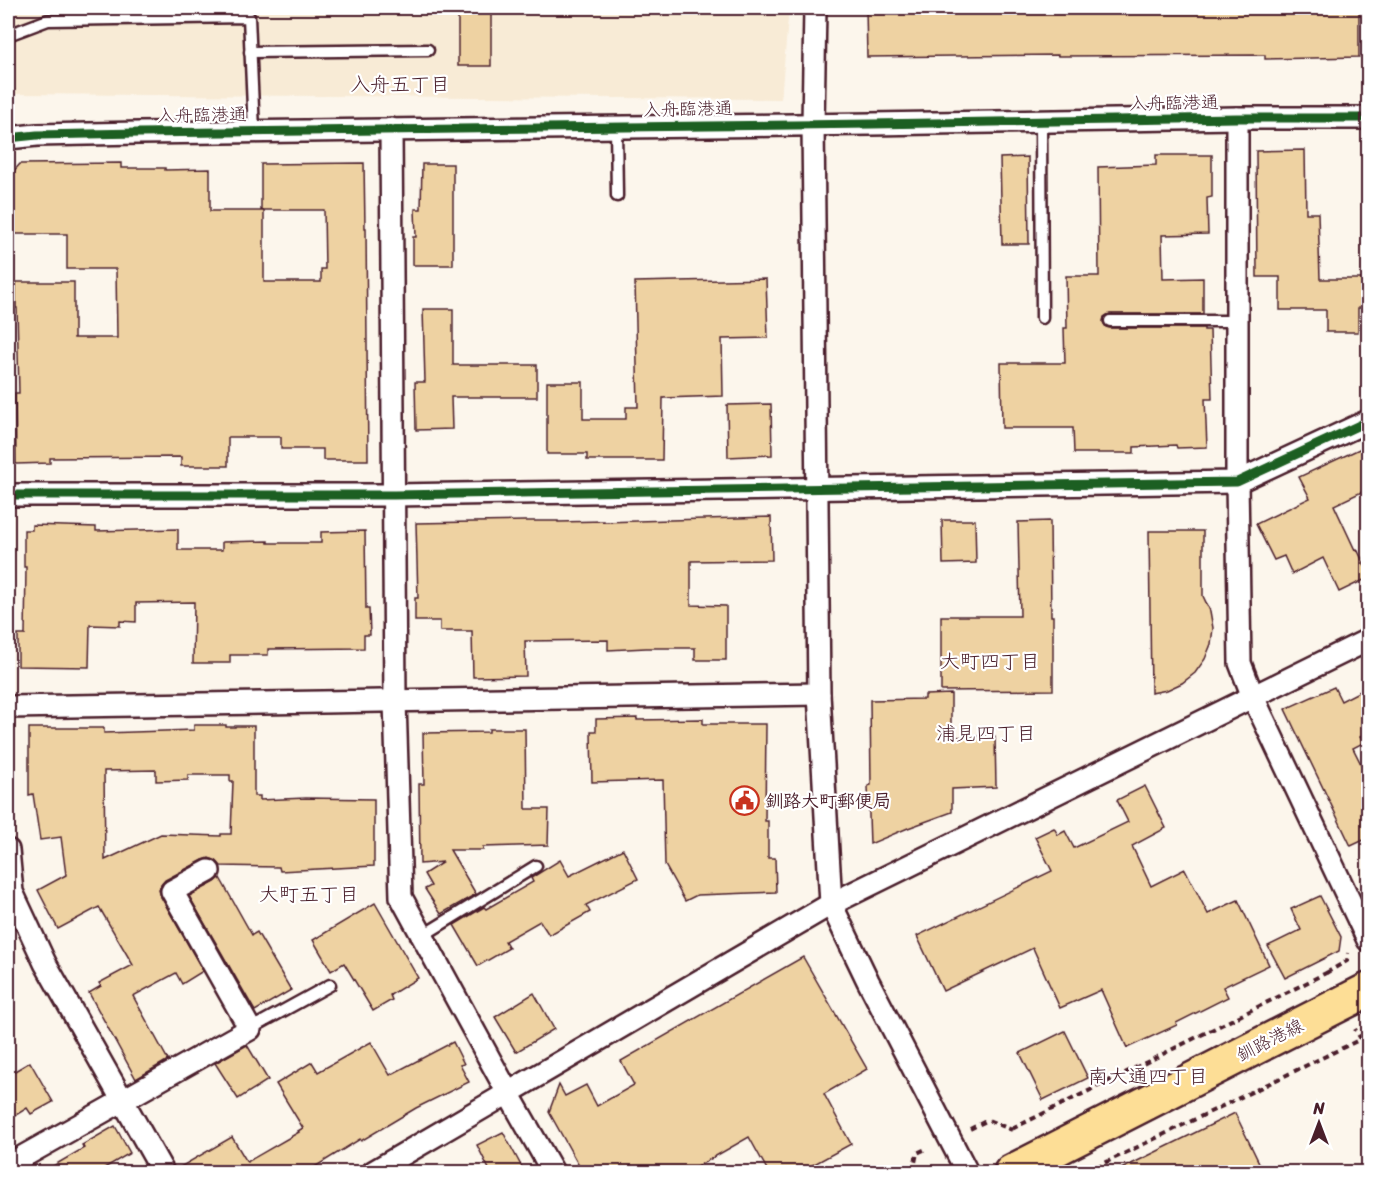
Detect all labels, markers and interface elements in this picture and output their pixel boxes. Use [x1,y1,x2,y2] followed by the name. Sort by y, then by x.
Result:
[350,67,450,102] district label: 入舟五丁目
[1129,86,1219,120] street label: 入舟臨港通
[643,92,733,126] street label: 入舟臨港通
[157,98,247,132] street label: 入舟臨港通
[940,644,1040,679] district label: 大町四丁目
[936,716,1036,751] district label: 浦見四丁目
[728,785,760,817] public building icon: 釧路大町郵便局
[765,785,891,817] place label: 釧路大町郵便局
[259,877,359,912] district label: 大町五丁目
[1231,1009,1309,1071] street label: 釧路港線
[1088,1059,1208,1094] district label: 南大通四丁目
[1289,1093,1349,1153] north arrow
[1312,1094,1325,1123] text: N

